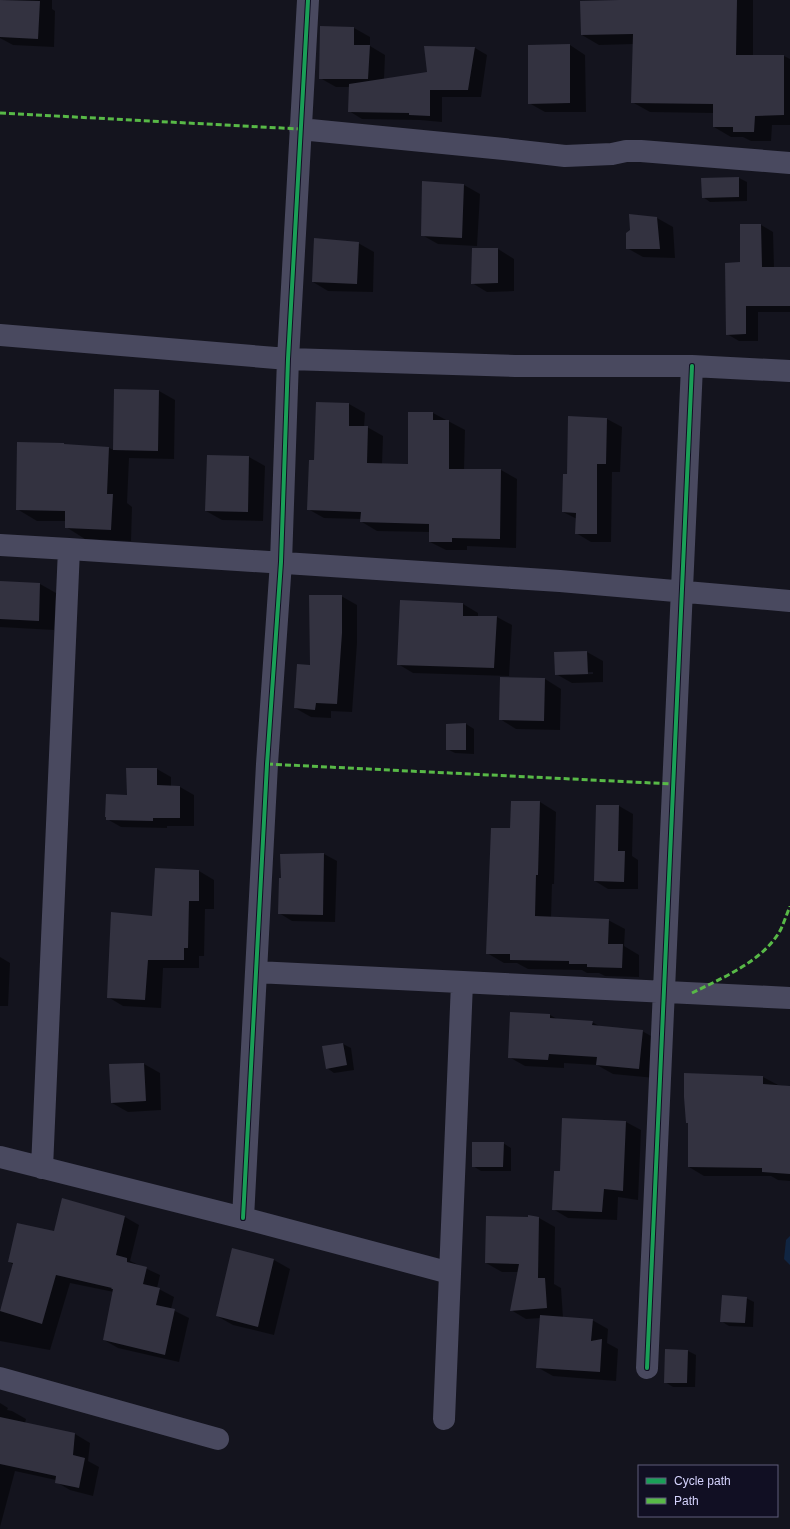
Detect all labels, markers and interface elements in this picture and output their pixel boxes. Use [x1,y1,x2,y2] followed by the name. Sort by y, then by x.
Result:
[638,1465,778,1517] legend
[674,1474,731,1488] text: Cycle path
[674,1494,699,1508] text: Path

